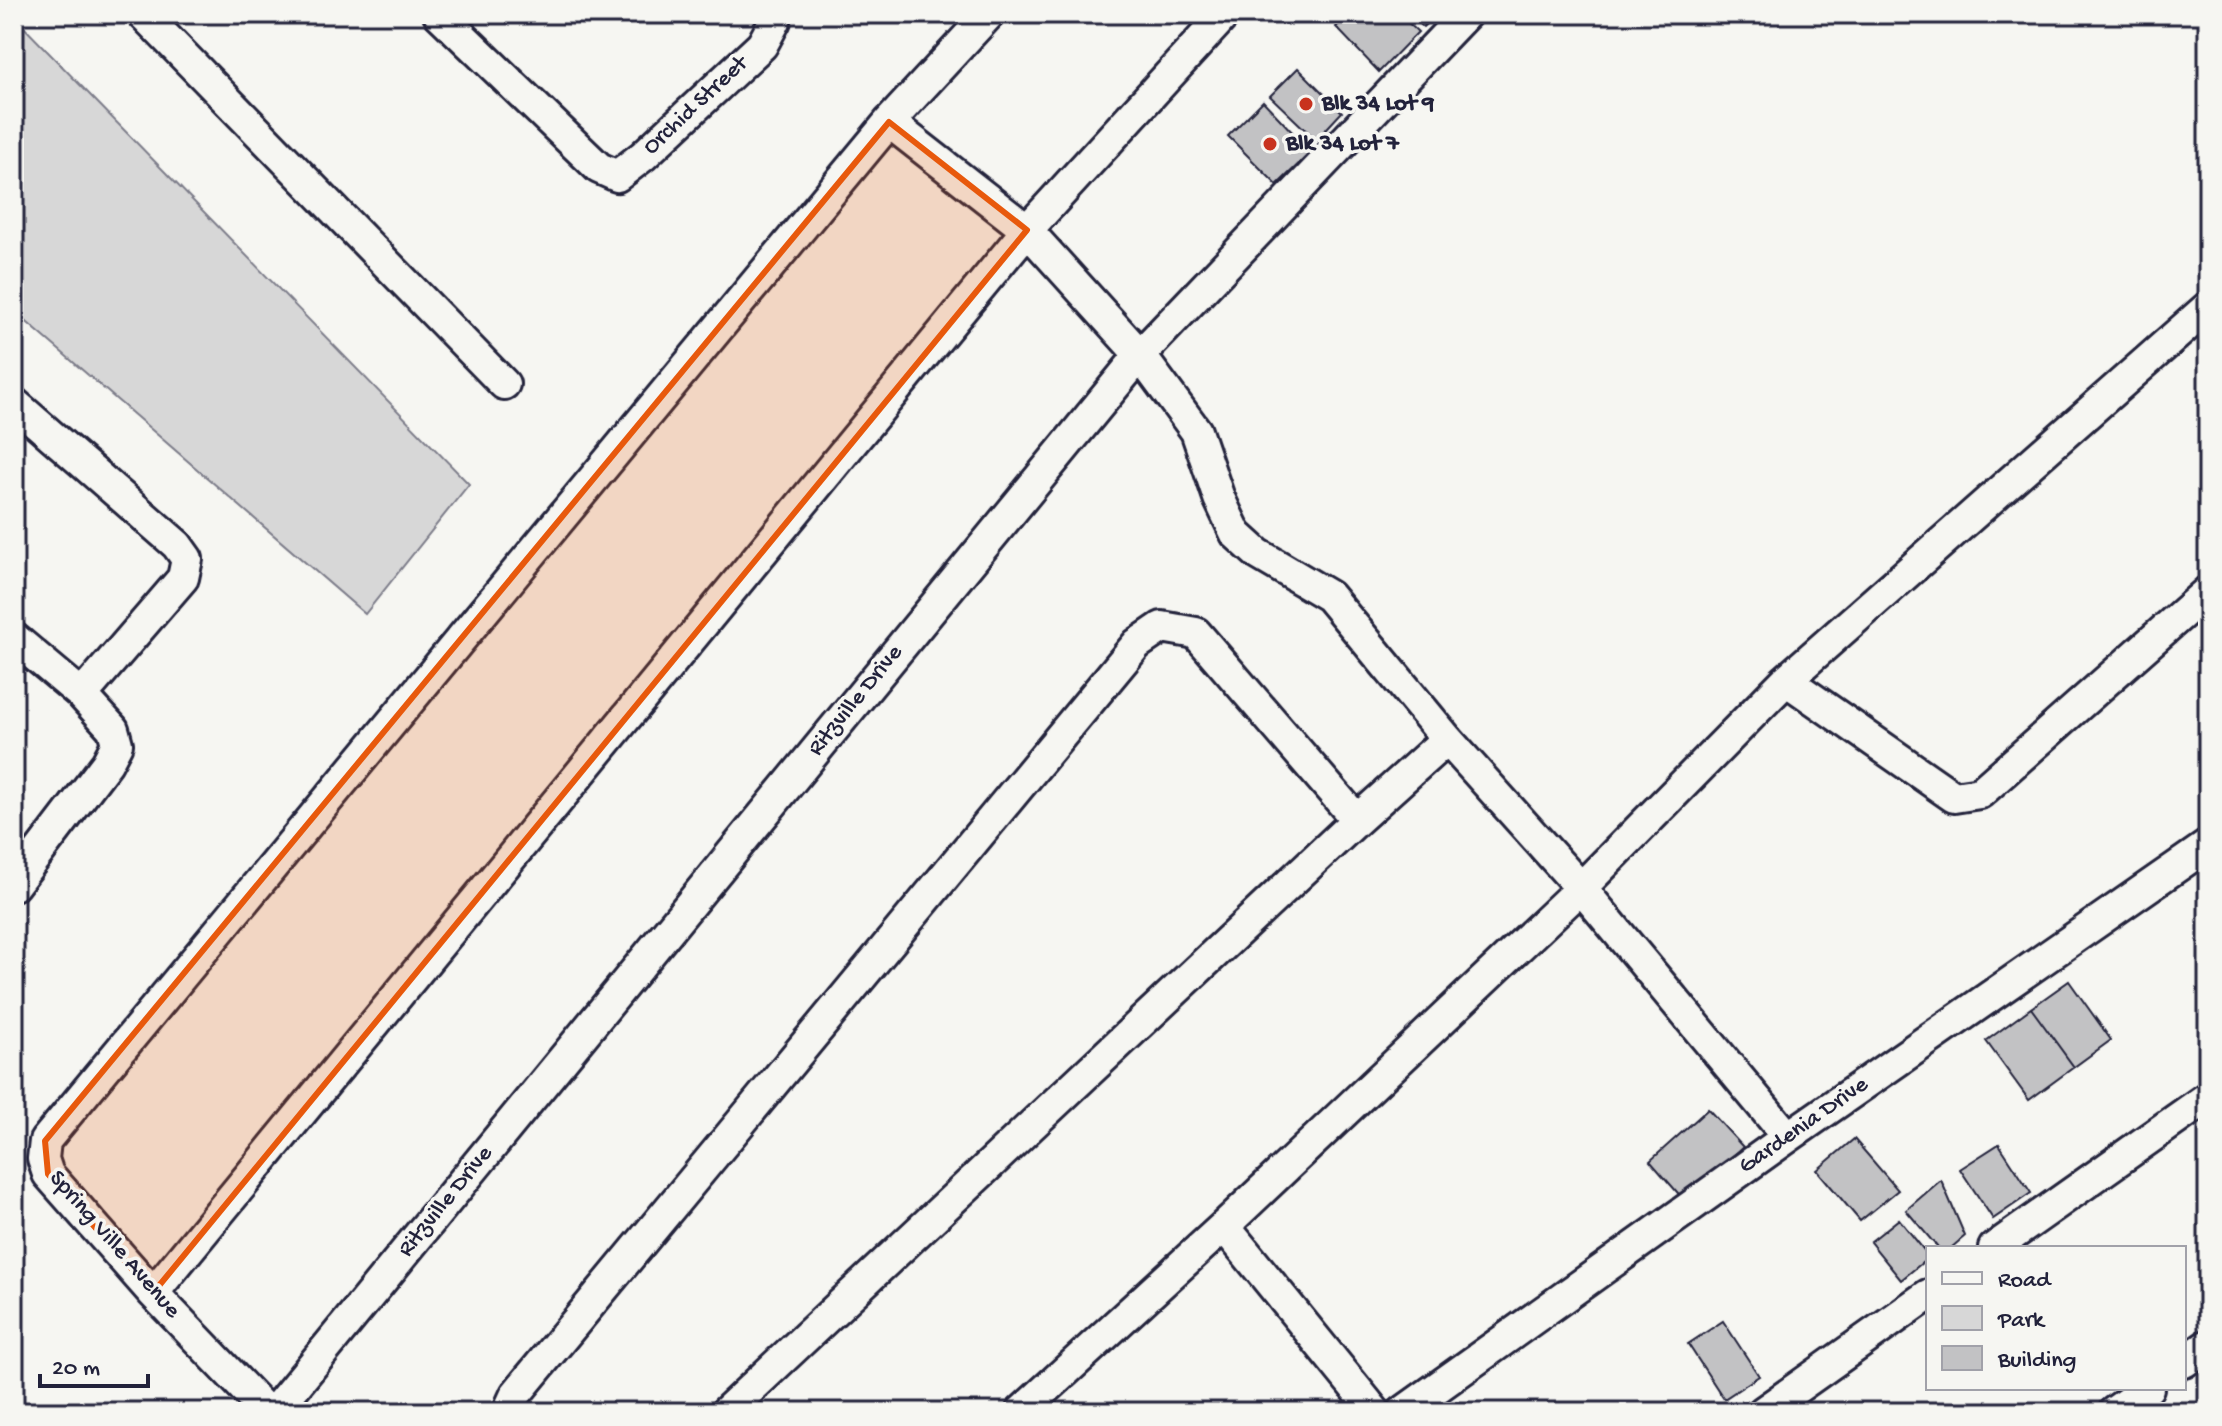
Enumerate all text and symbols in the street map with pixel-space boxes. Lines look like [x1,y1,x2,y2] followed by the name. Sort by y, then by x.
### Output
[637,49,756,162] street label: Orchid Street
[1321,90,1434,119] place label: Blk 34 Lot 9
[1297,95,1315,113] marker: Blk 34 Lot 9
[1285,130,1400,159] place label: Blk 34 Lot 7
[1261,135,1279,153] marker: Blk 34 Lot 7
[802,639,910,763] street label: Ritzville Drive
[1734,1070,1875,1181] street label: Gardenia Drive
[392,1140,500,1264] street label: Ritzville Drive
[42,1165,187,1325] street label: Spring Ville Avenue
[1926,1246,2186,1390] legend
[1998,1267,2052,1296] text: Road
[1997,1307,2046,1336] text: Park
[40,1338,148,1388] scale bar
[1997,1347,2076,1376] text: Building
[52,1355,100,1384] text: 20 m

